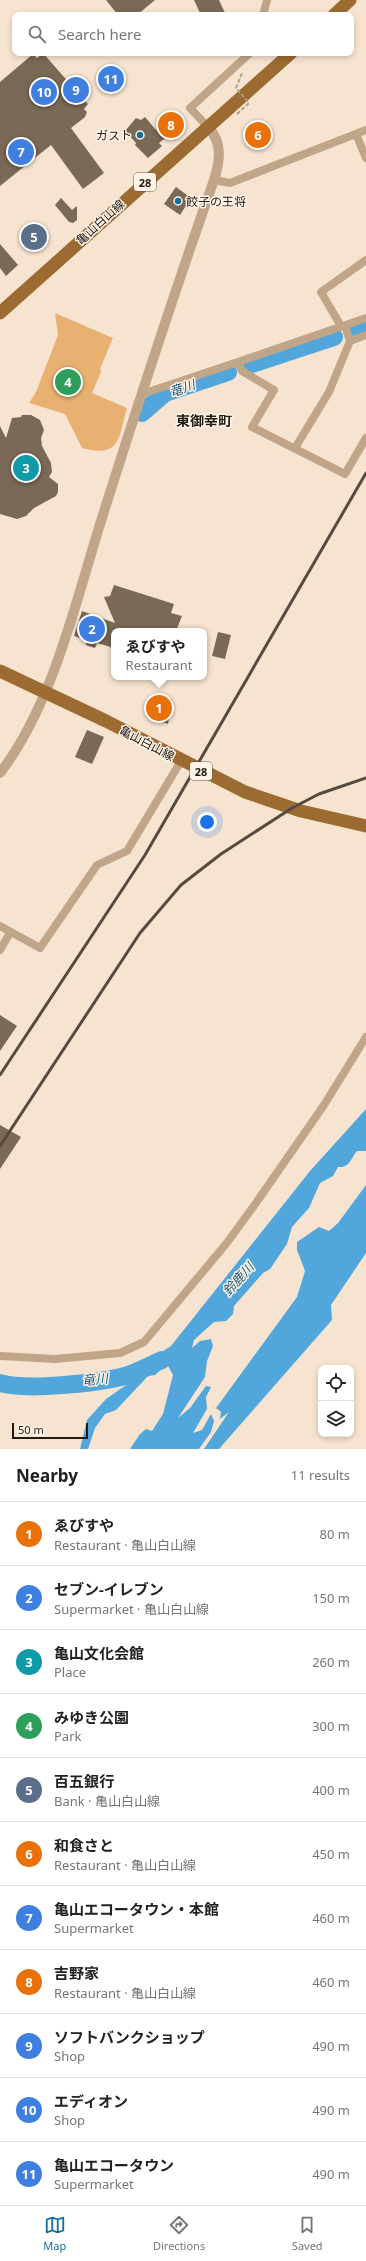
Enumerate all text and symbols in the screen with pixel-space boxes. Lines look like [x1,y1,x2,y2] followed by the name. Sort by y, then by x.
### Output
[12,12,354,56] search box
[26,23,48,45] icon: search
[58,24,141,44] text: Search here
[98,64,124,94] pin: 11
[63,75,89,105] pin: 9
[31,77,57,107] pin: 10
[158,110,184,140] pin: 8
[245,120,271,150] pin: 6
[96,127,132,144] place label: ガスト
[135,130,145,140] marker: ガスト
[8,137,34,167] pin: 7
[134,173,156,191] road number: 28
[186,193,246,210] place label: 餃子の王将
[72,196,128,248] street label: 亀山白山線
[173,196,183,206] marker: 餃子の王将
[21,222,47,252] pin: 5
[55,367,81,397] pin: 4
[167,375,199,401] water label: 竜川
[176,411,232,430] district label: 東御幸町
[13,453,39,483] pin: 3
[79,614,105,644] pin: 2
[111,628,207,680] popup
[126,636,186,656] text: ゑびすや
[126,656,192,674] text: Restaurant
[146,693,172,723] pin: 1
[117,721,177,765] street label: 亀山白山線
[190,762,212,780] road number: 28
[197,812,217,832] your location
[218,1257,259,1300] water label: 鈴鹿川
[318,1365,354,1437] map controls
[318,1365,354,1401] button: locate
[81,1368,111,1389] water label: 竜川
[318,1401,354,1437] button: layers
[12,1421,88,1440] scale bar
[18,1422,44,1437] text: 50 m
[16,1464,78,1487] text: Nearby
[291,1466,350,1484] text: 11 results
[54,1515,114,1535] text: ゑびすや
[25,1525,33,1543] text: 1
[320,1525,350,1543] text: 80 m
[54,1536,196,1554] text: Restaurant · 亀山白山線
[54,1579,164,1599] text: セブン-イレブン
[25,1589,33,1607] text: 2
[312,1589,350,1607] text: 150 m
[54,1600,209,1618] text: Supermarket · 亀山白山線
[54,1643,144,1663] text: 亀山文化会館
[25,1653,33,1671] text: 3
[312,1653,350,1671] text: 260 m
[54,1663,86,1681] text: Place
[54,1707,129,1727] text: みゆき公園
[25,1717,33,1735] text: 4
[312,1717,350,1735] text: 300 m
[54,1727,81,1745] text: Park
[54,1771,114,1791] text: 百五銀行
[25,1781,33,1799] text: 5
[312,1781,350,1799] text: 400 m
[54,1792,160,1810] text: Bank · 亀山白山線
[54,1835,114,1855] text: 和食さと
[25,1845,33,1863] text: 6
[312,1845,350,1863] text: 450 m
[54,1856,196,1874] text: Restaurant · 亀山白山線
[54,1899,219,1919] text: 亀山エコータウン・本館
[25,1909,33,1927] text: 7
[312,1909,350,1927] text: 460 m
[54,1919,134,1937] text: Supermarket
[54,1963,99,1983] text: 吉野家
[25,1973,33,1991] text: 8
[312,1973,350,1991] text: 460 m
[54,1984,196,2002] text: Restaurant · 亀山白山線
[54,2027,205,2047] text: ソフトバンクショップ
[25,2037,33,2055] text: 9
[312,2037,350,2055] text: 490 m
[54,2047,85,2065] text: Shop
[54,2091,128,2111] text: エディオン
[22,2101,36,2119] text: 10
[312,2101,350,2119] text: 490 m
[54,2111,85,2129] text: Shop
[54,2155,174,2175] text: 亀山エコータウン
[22,2165,36,2183] text: 11
[312,2165,350,2183] text: 490 m
[54,2175,134,2193] text: Supermarket
[43,2214,66,2253] tab: Map
[153,2214,205,2253] tab: Directions
[292,2214,323,2253] tab: Saved

